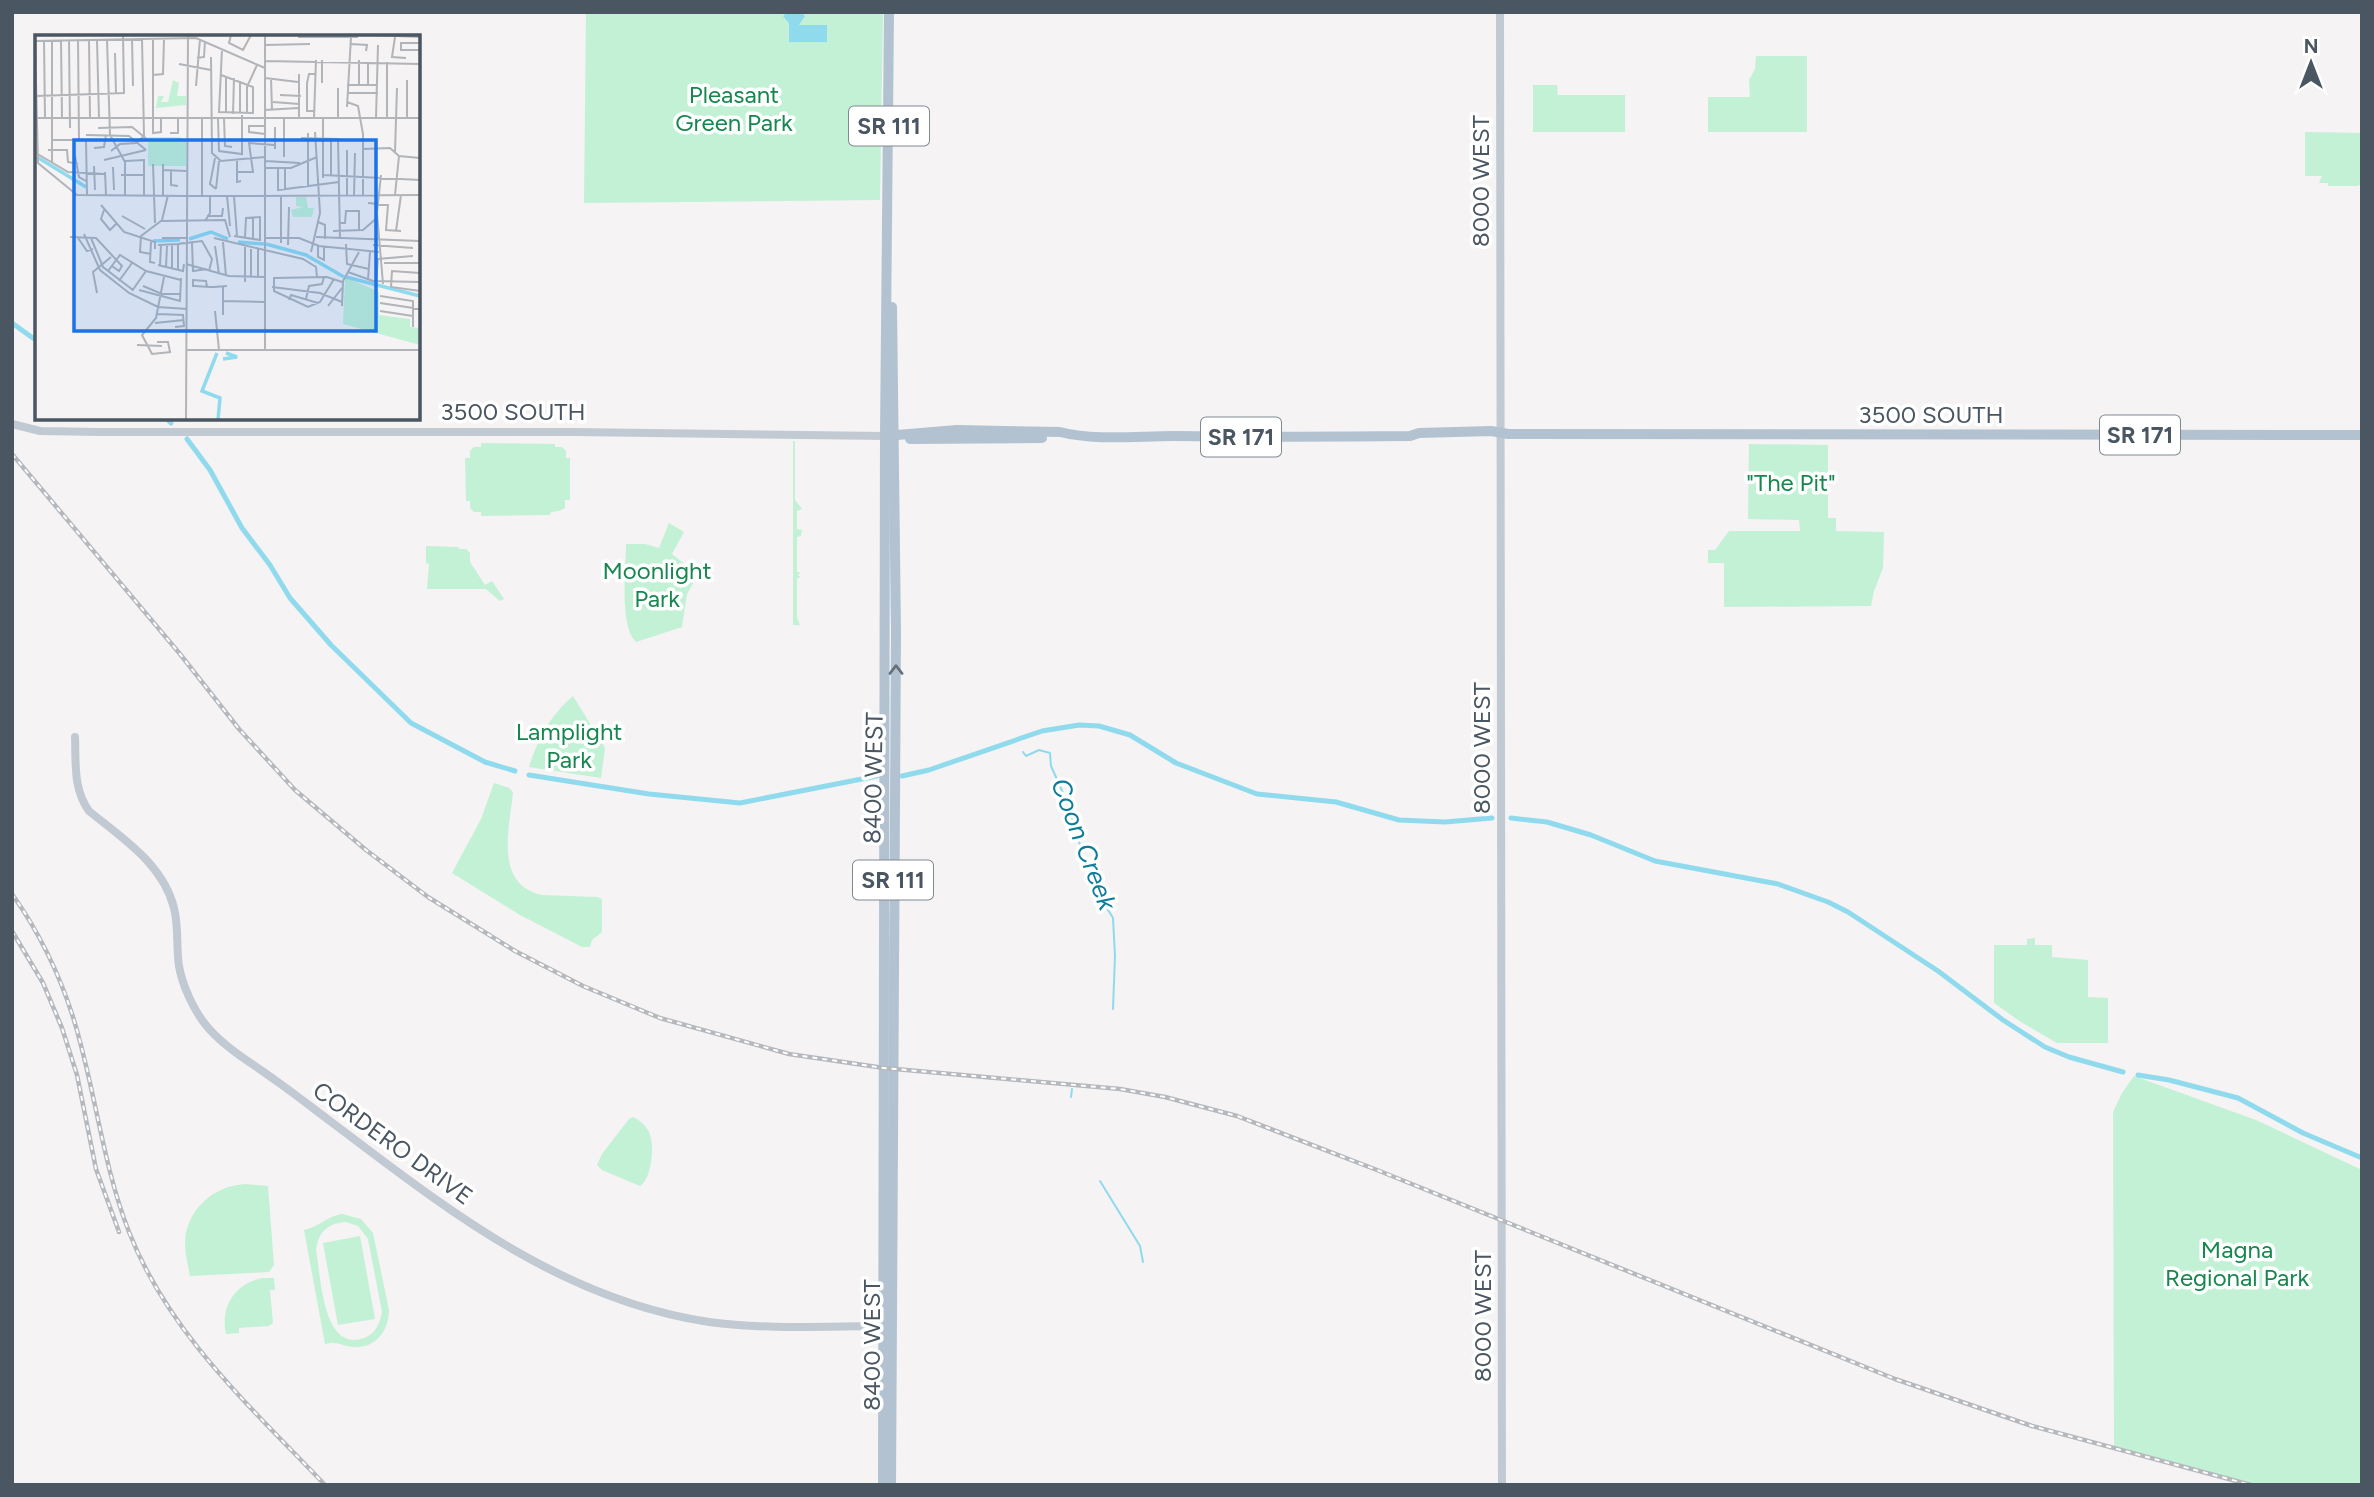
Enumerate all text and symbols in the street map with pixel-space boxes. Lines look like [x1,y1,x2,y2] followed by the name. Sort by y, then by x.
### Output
[2276,28,2346,98] north arrow
[35,35,420,420] inset map
[2304,35,2318,58] text: N
[675,80,793,137] park label: Pleasant Green Park
[849,106,929,146] road number: SR 111
[1466,115,1495,247] street label: 8000 WEST
[441,397,585,426] street label: 3500 SOUTH
[1859,400,2003,429] street label: 3500 SOUTH
[2100,416,2180,454] road number: SR 171
[1201,418,1281,457] road number: SR 171
[1746,468,1836,497] park label: "The Pit"
[603,556,711,613] park label: Moonlight Park
[888,664,903,675] one-way arrow
[1467,682,1496,814] street label: 8000 WEST
[857,712,889,844] street label: 8400 WEST
[516,717,622,774] park label: Lamplight Park
[1044,774,1124,916] water label: Coon Creek
[853,860,933,900] road number: SR 111
[308,1075,478,1211] street label: CORDERO DRIVE
[2165,1235,2309,1292] park label: Magna Regional Park
[1468,1250,1497,1382] street label: 8000 WEST
[857,1279,886,1411] street label: 8400 WEST

